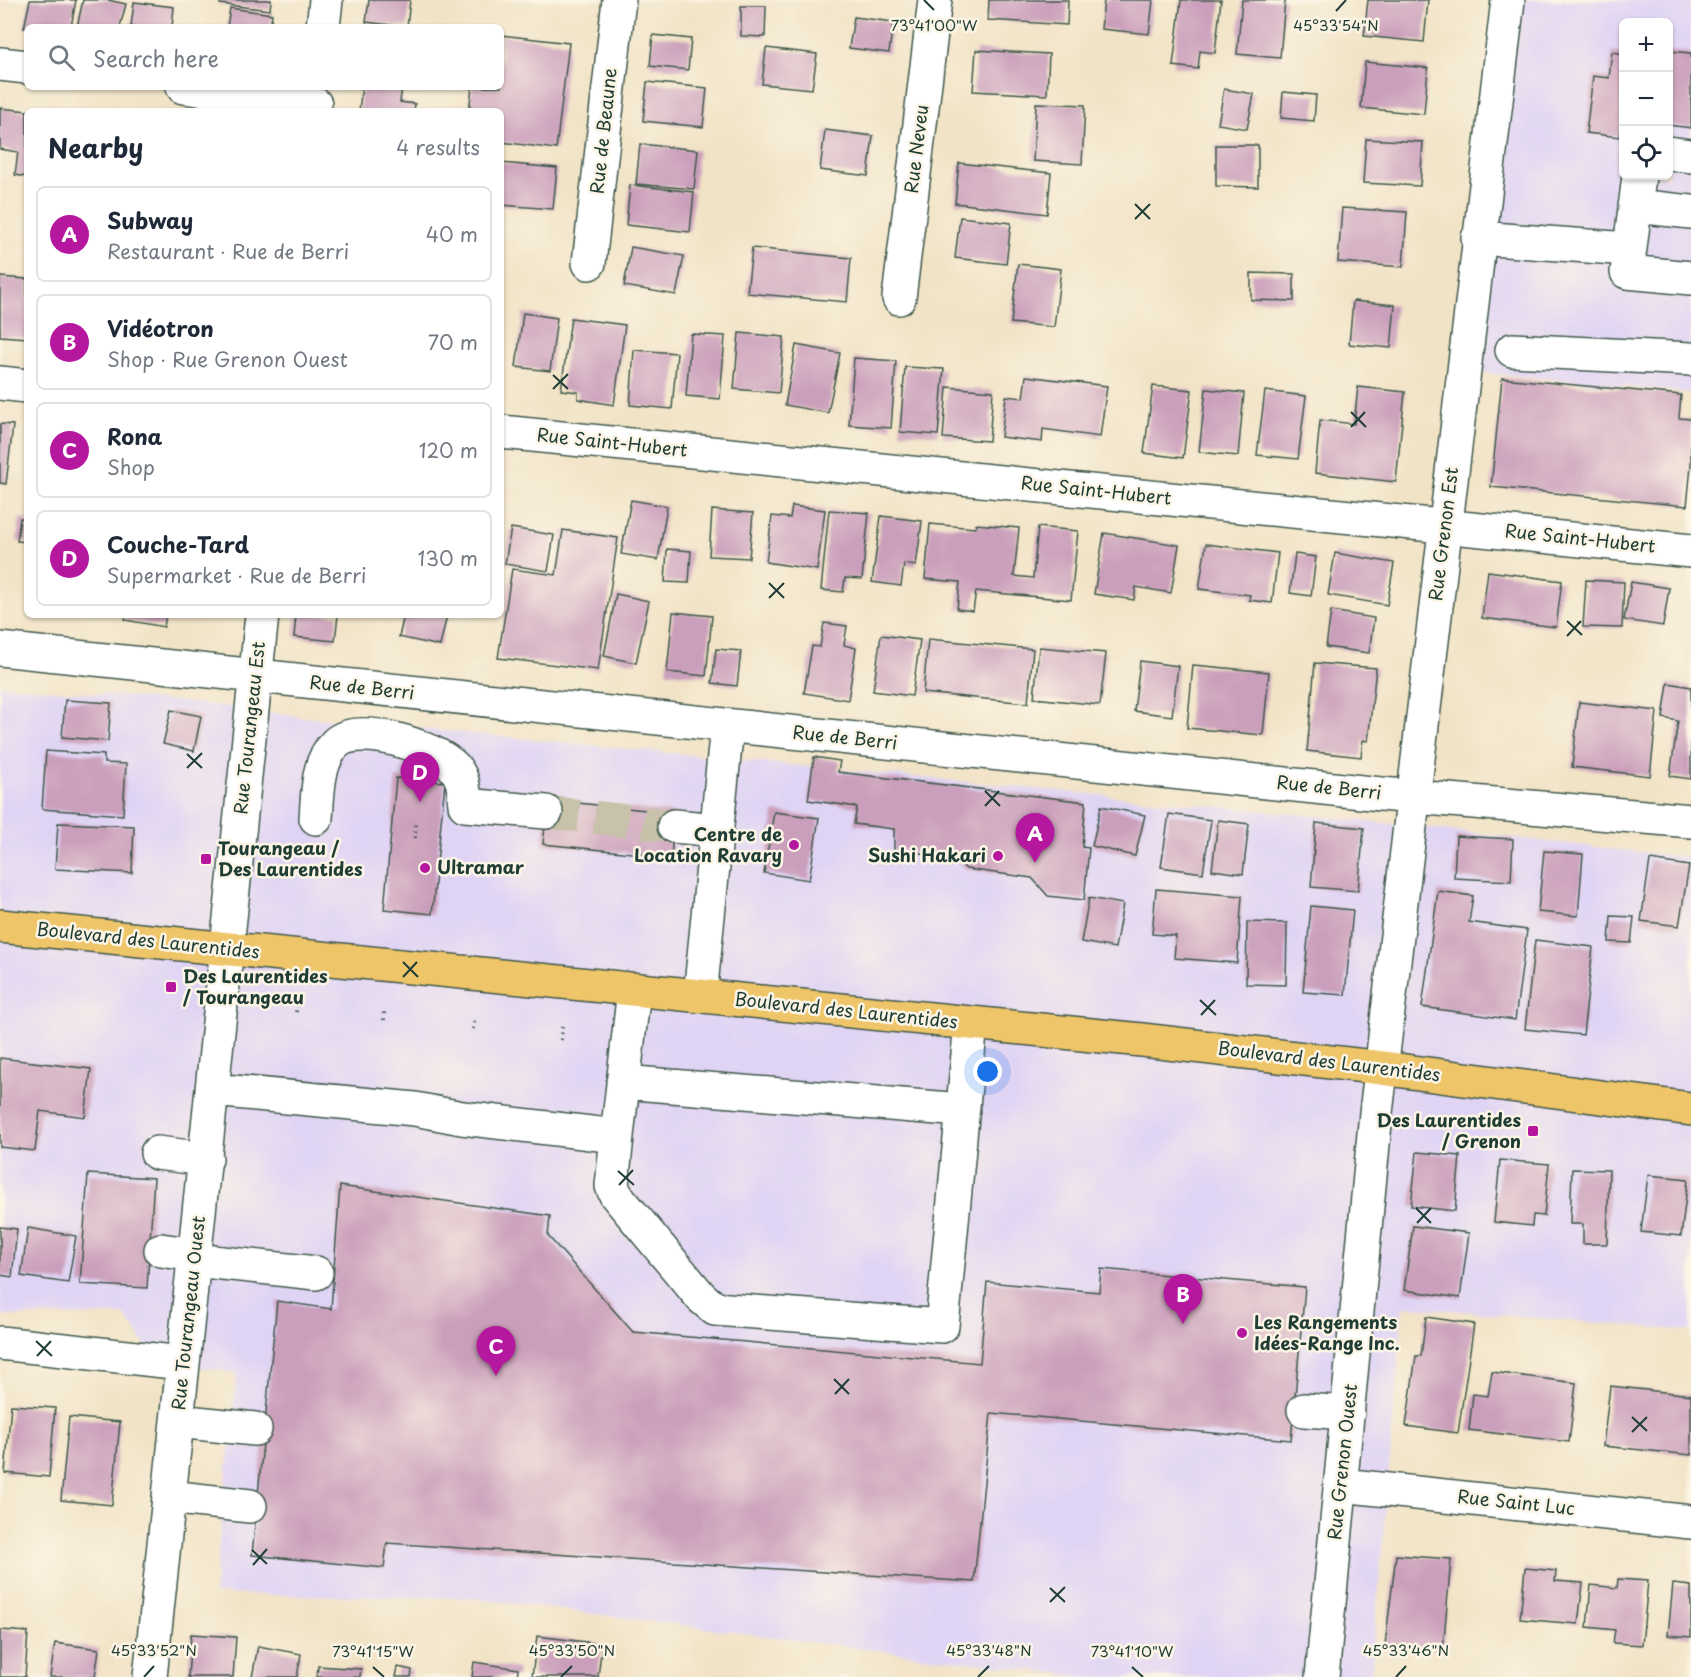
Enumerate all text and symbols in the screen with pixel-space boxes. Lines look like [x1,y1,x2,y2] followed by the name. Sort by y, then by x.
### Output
[891,13,978,36] text: 73°41'00"W
[1293,13,1379,36] text: 45°33'54"N
[1619,18,1673,180] map controls
[1619,18,1673,72] button: +
[24,24,504,90] search box
[45,41,78,74] icon: search
[93,41,219,74] text: Search here
[582,66,623,195] street label: Rue de Beaune
[1619,72,1673,126] button: −
[897,103,934,195] street label: Rue Neveu
[1619,126,1673,180] button: locate
[48,128,143,167] text: Nearby
[396,132,480,162] text: 4 results
[107,203,193,236] text: Subway
[62,219,77,249] text: A
[426,219,478,249] text: 40 m
[107,236,349,266] text: Restaurant · Rue de Berri
[107,311,214,344] text: Vidéotron
[63,327,76,357] text: B
[428,327,478,357] text: 70 m
[107,344,348,374] text: Shop · Rue Grenon Ouest
[107,419,162,452] text: Rona
[536,420,689,463] street label: Rue Saint-Hubert
[62,435,77,465] text: C
[419,435,478,465] text: 120 m
[107,452,155,482] text: Shop
[1421,465,1464,602] street label: Rue Grenon Est
[1020,468,1173,511] street label: Rue Saint-Hubert
[1504,516,1657,559] street label: Rue Saint-Hubert
[107,527,249,560] text: Couche-Tard
[62,543,77,573] text: D
[418,543,478,573] text: 130 m
[107,560,367,590] text: Supermarket · Rue de Berri
[226,640,271,816] street label: Rue Tourangeau Est
[308,668,416,705] street label: Rue de Berri
[791,718,899,755] street label: Rue de Berri
[400,752,440,802] pin: D
[1275,768,1383,805] street label: Rue de Berri
[1016,814,1054,863] pin: A
[634,820,782,868] place label: Centre de Location Ravary
[218,834,363,882] place label: Tourangeau / Des Laurentides
[787,838,801,852] marker: Centre de Location Ravary
[868,841,986,868] place label: Sushi Hakari
[991,849,1005,863] marker: Sushi Hakari
[199,852,213,866] marker: Tourangeau / Des Laurentides
[437,853,525,880] place label: Ultramar
[418,861,432,875] marker: Ultramar
[35,914,261,965] street label: Boulevard des Laurentides
[182,962,328,1010] place label: Des Laurentides / Tourangeau
[164,980,178,994] marker: Des Laurentides / Tourangeau
[733,984,959,1035] street label: Boulevard des Laurentides
[1216,1033,1442,1088] street label: Boulevard des Laurentides
[973,1057,1002,1086] your location
[1377,1106,1521,1154] place label: Des Laurentides / Grenon
[1526,1124,1540,1138] marker: Des Laurentides / Grenon
[164,1214,211,1411] street label: Rue Tourangeau Ouest
[1164,1274,1202,1324] pin: B
[1254,1308,1400,1356] place label: Les Rangements Idées-Range Inc.
[476,1326,516,1376] pin: C
[1235,1326,1249,1340] marker: Les Rangements Idées-Range Inc.
[1320,1382,1363,1541] street label: Rue Grenon Ouest
[1456,1482,1576,1521] street label: Rue Saint Luc
[111,1638,197,1661] text: 45°33'52"N
[529,1638,615,1661] text: 45°33'50"N
[946,1638,1032,1661] text: 45°33'48"N
[1363,1638,1449,1661] text: 45°33'46"N
[332,1639,414,1662] text: 73°41'15"W
[1091,1639,1174,1662] text: 73°41'10"W

